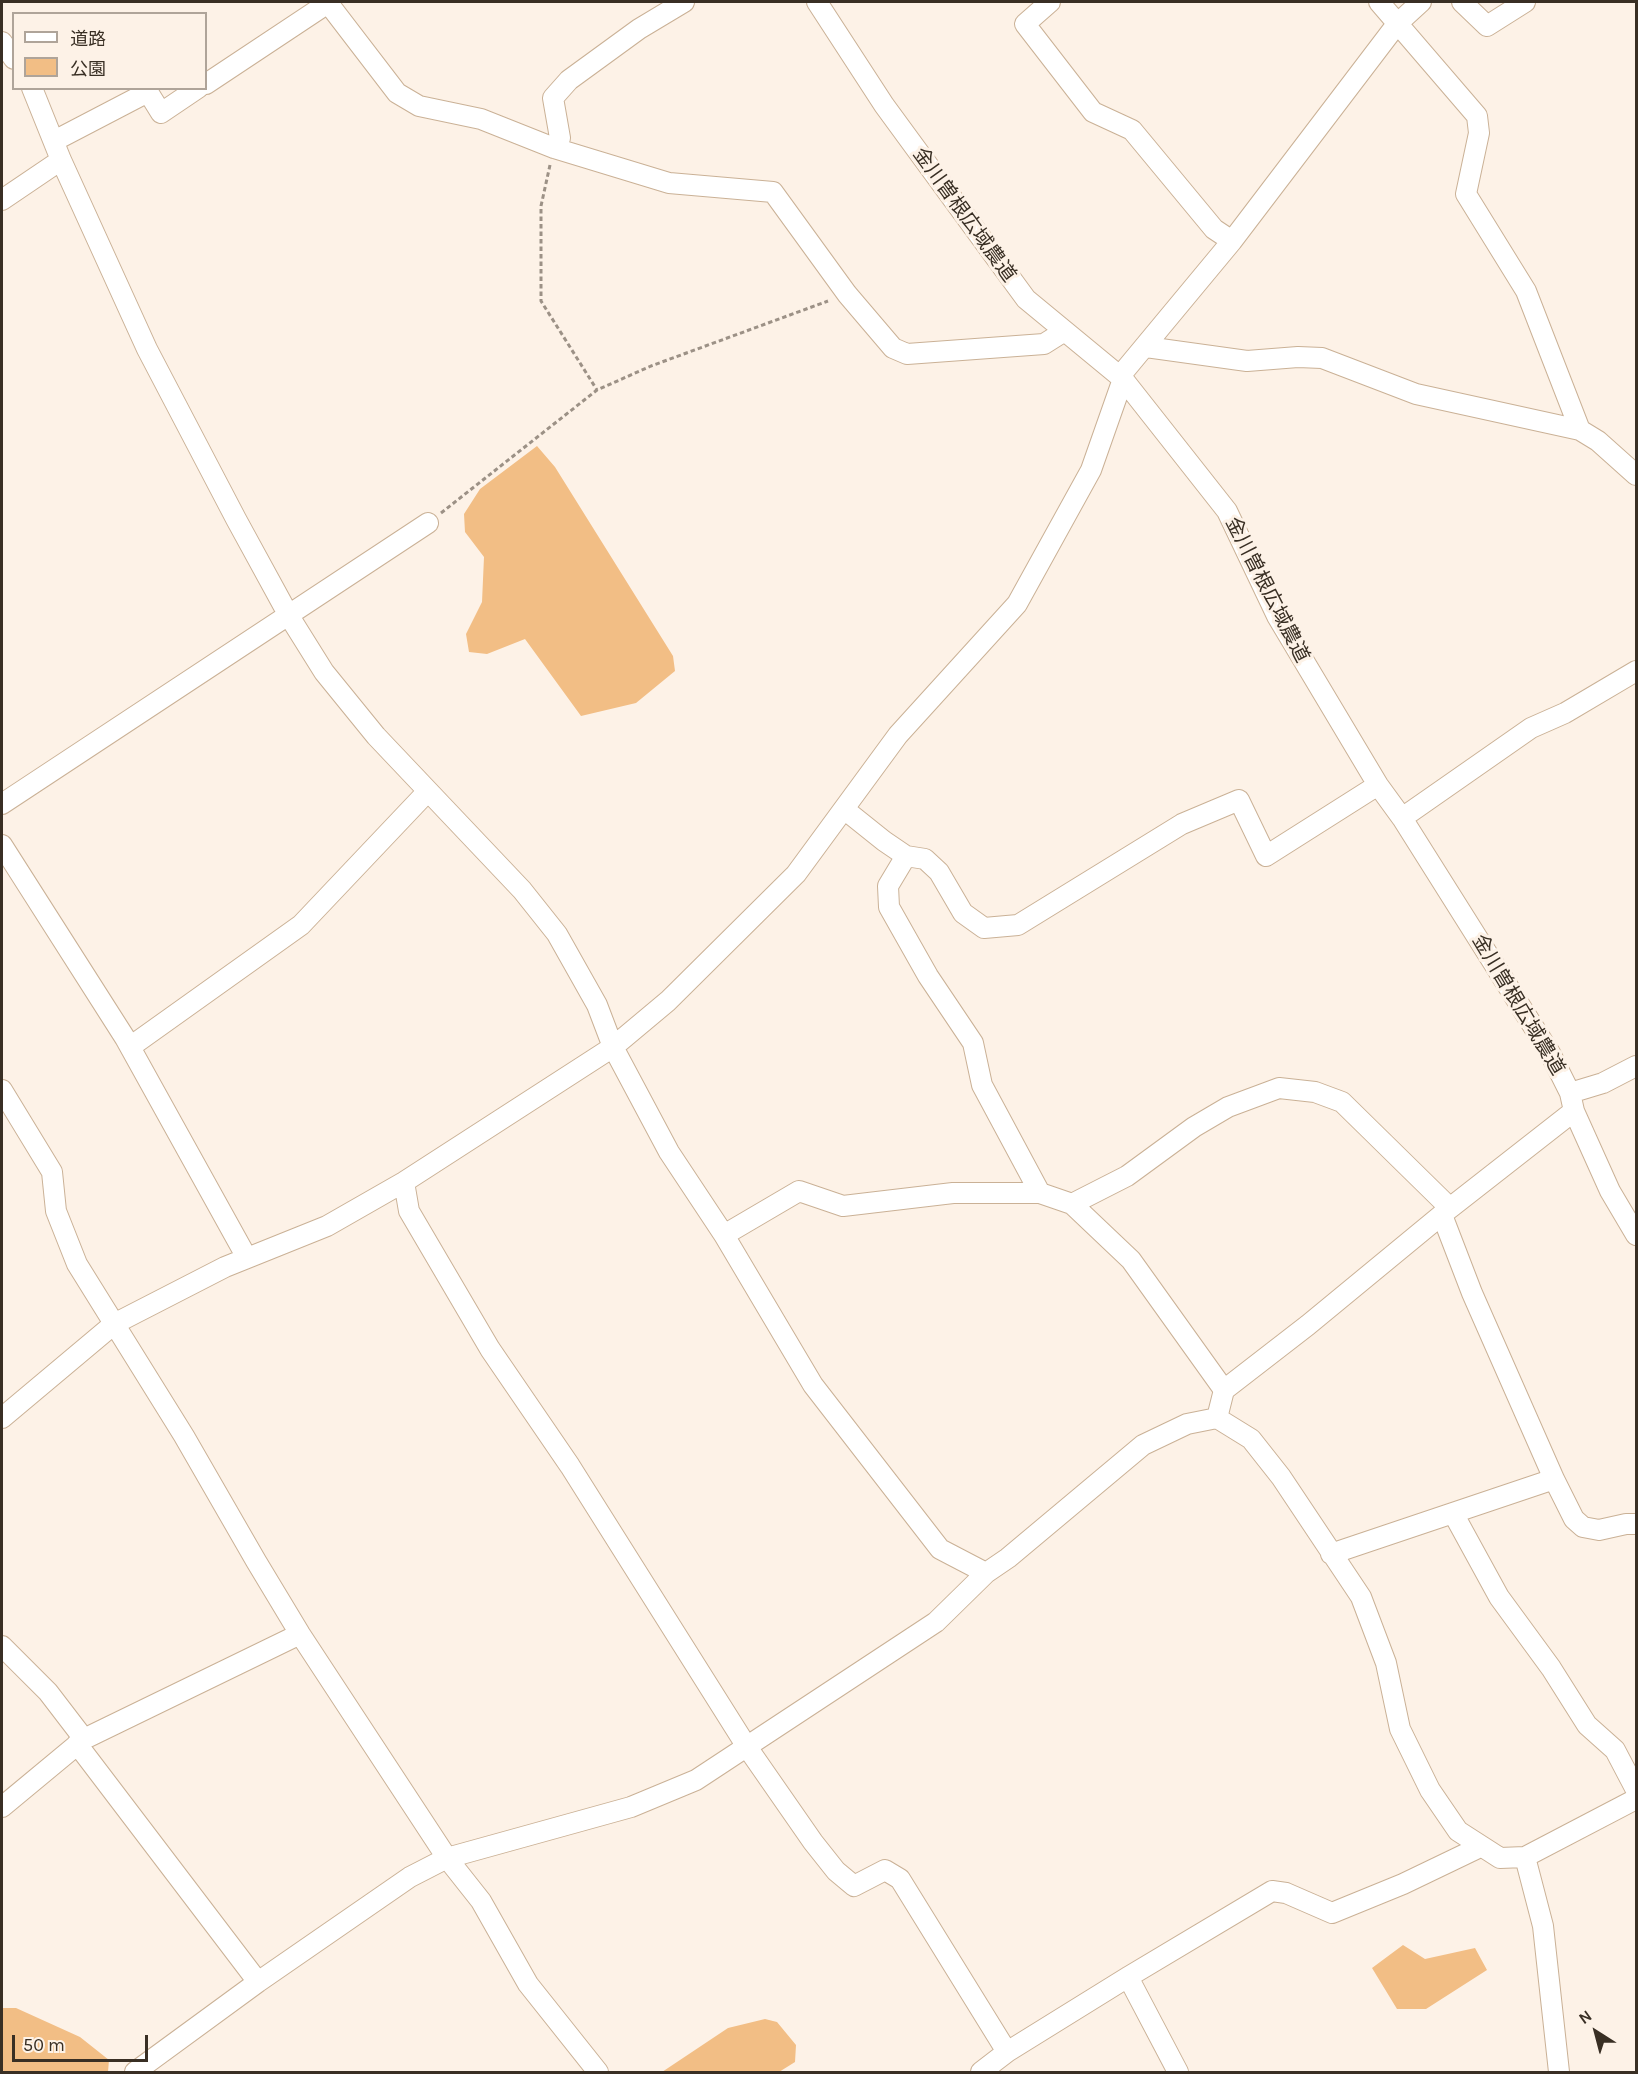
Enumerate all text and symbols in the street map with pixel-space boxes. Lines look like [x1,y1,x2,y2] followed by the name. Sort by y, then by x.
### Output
[12,12,207,90] legend
[70,28,106,50] text: 道路
[70,58,106,80] text: 公園
[907,143,1021,287] street label: 金川曽根広域農道
[1220,513,1314,667] street label: 金川曽根広域農道
[1467,930,1569,1080] street label: 金川曽根広域農道
[1566,2002,1626,2062] north arrow
[1575,2006,1595,2028] text: N
[15,2023,152,2061] scale bar
[23,2034,65,2056] text: 50 m

